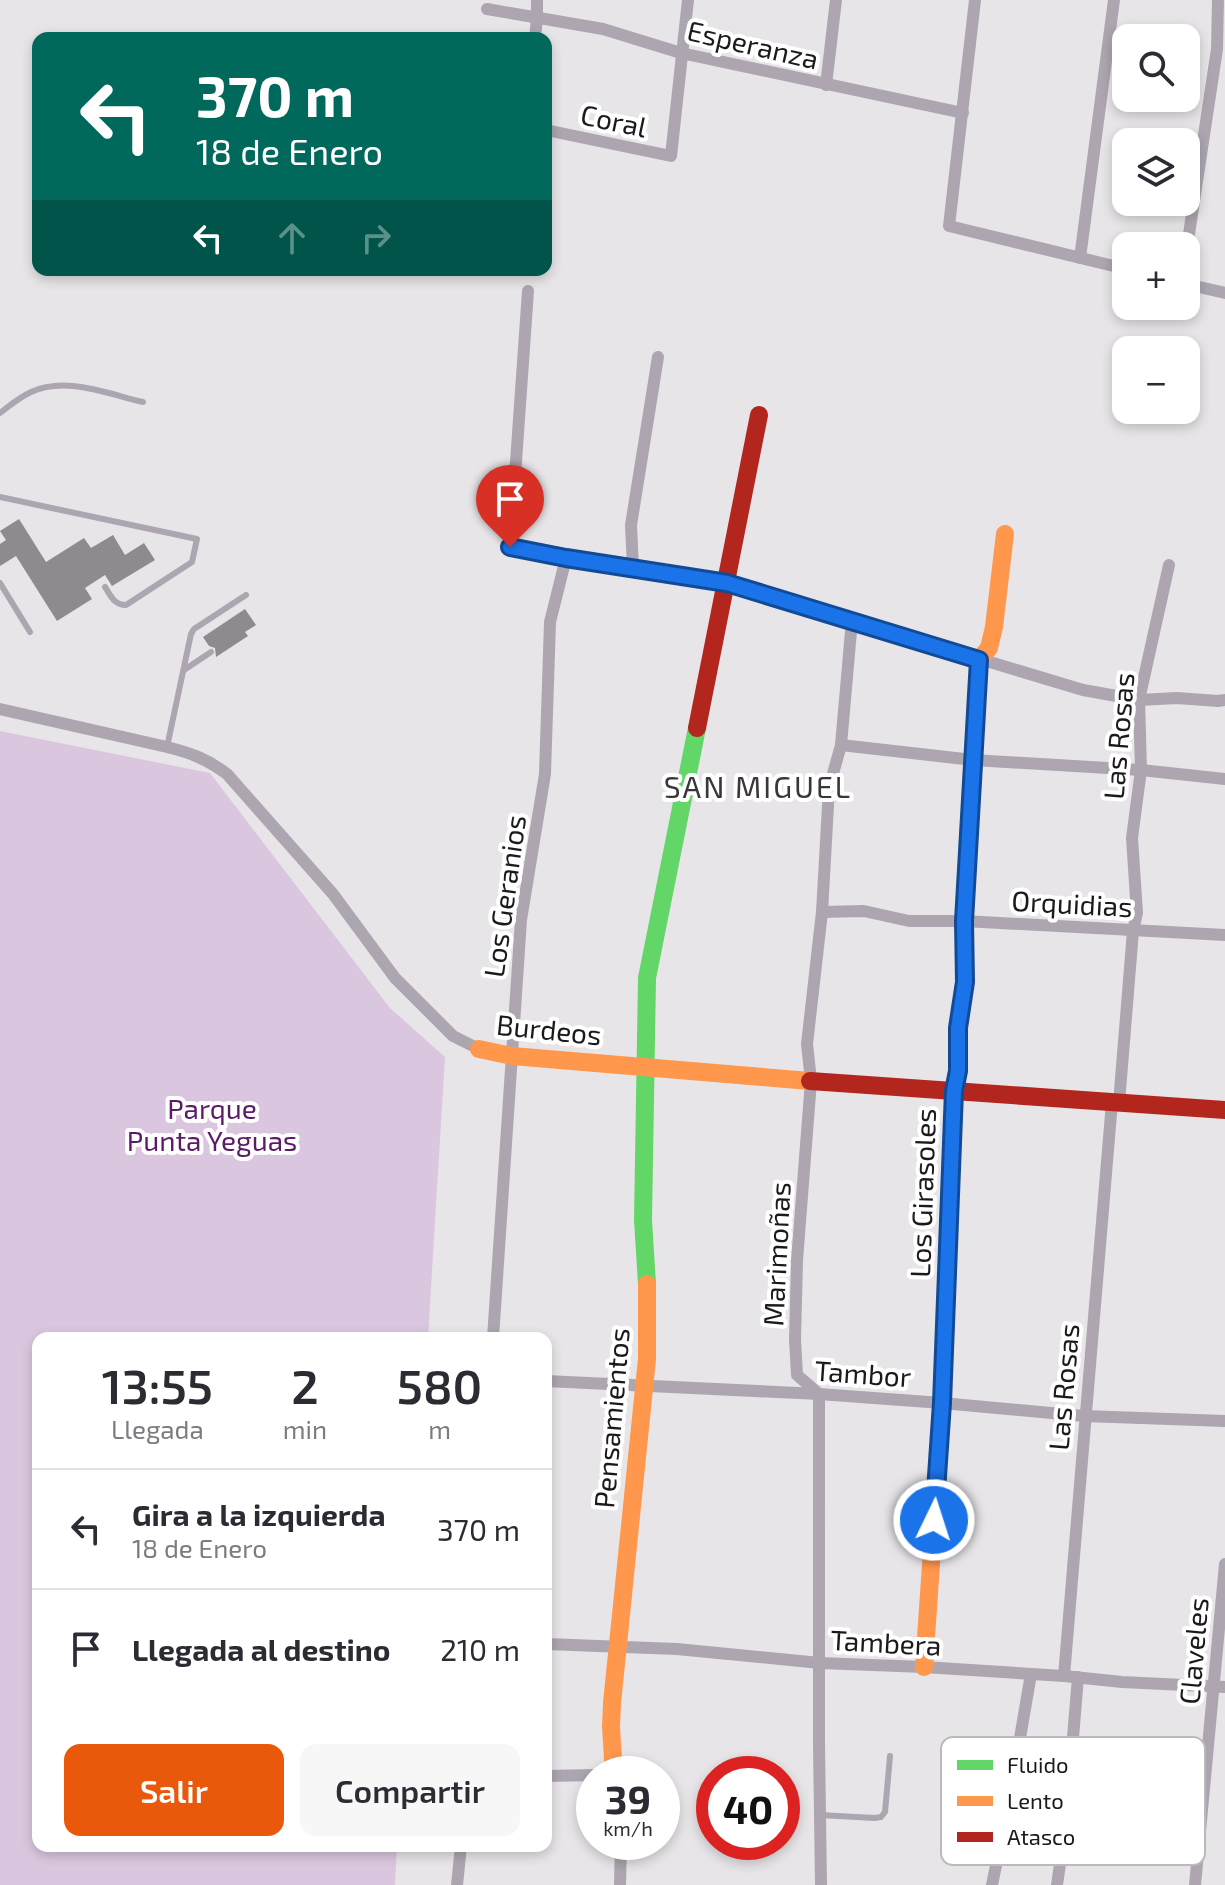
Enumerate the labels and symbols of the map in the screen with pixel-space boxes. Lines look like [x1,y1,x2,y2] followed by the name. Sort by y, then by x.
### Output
[684,12,822,76] street label: Esperanza
[578,96,651,144] street label: Coral
[476,465,544,547] pin
[1096,671,1140,801] street label: Las Rosas
[664,768,852,804] district label: SAN MIGUEL
[476,813,532,979] street label: Los Geranios
[1011,883,1133,923] street label: Orquidias
[495,1007,603,1051] street label: Burdeos
[127,1091,297,1157] park label: Parque Punta Yeguas
[902,1108,942,1278] street label: Los Girasoles
[755,1181,797,1327] street label: Marimoñas
[1041,1322,1085,1452] street label: Las Rosas
[586,1326,636,1510] street label: Pensamientos
[814,1353,912,1393] street label: Tambor
[892,1478,976,1562] position arrow
[1171,1596,1215,1706] street label: Claveles
[830,1622,942,1662] street label: Tambera
[941,1737,1205,1865] legend
[1007,1751,1069,1777] text: Fluido
[696,1756,800,1860] speed limit sign: 40
[1007,1787,1064,1813] text: Lento
[1007,1823,1075,1849] text: Atasco

